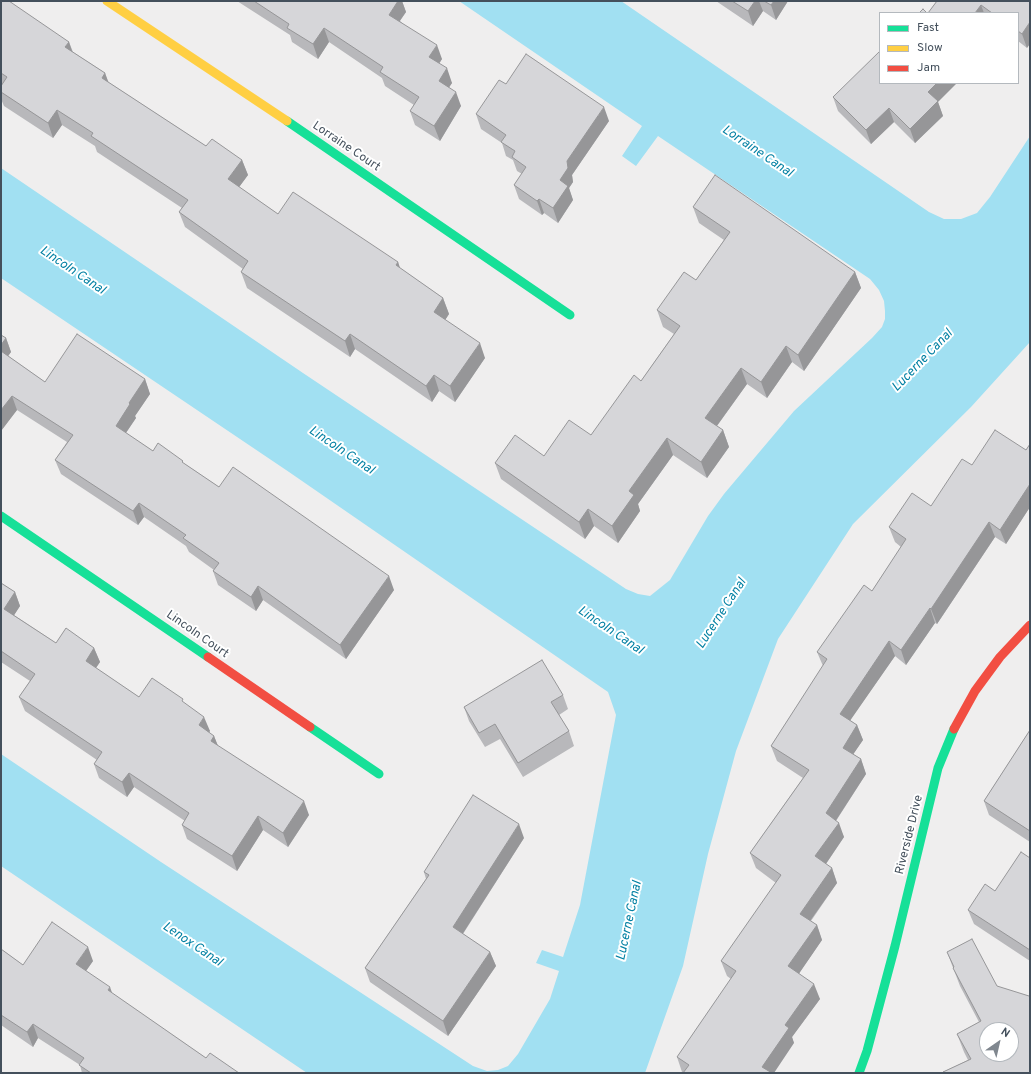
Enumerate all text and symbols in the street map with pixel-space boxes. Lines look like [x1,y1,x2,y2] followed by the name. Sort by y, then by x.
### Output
[879,12,1019,84] legend
[917,20,939,36] text: Fast
[917,40,943,56] text: Slow
[917,60,940,76] text: Jam
[309,119,383,175] street label: Lorraine Court
[719,123,795,181] water label: Lorraine Canal
[36,243,108,299] water label: Lincoln Canal
[889,327,957,395] water label: Lucerne Canal
[305,423,377,479] water label: Lincoln Canal
[694,576,750,652] water label: Lucerne Canal
[574,603,646,659] water label: Lincoln Canal
[163,608,231,662] street label: Lincoln Court
[893,794,927,876] street label: Riverside Drive
[614,880,646,962] water label: Lucerne Canal
[159,919,225,971] water label: Lenox Canal
[979,1022,1019,1062] north arrow
[998,1025,1012,1041] text: N

